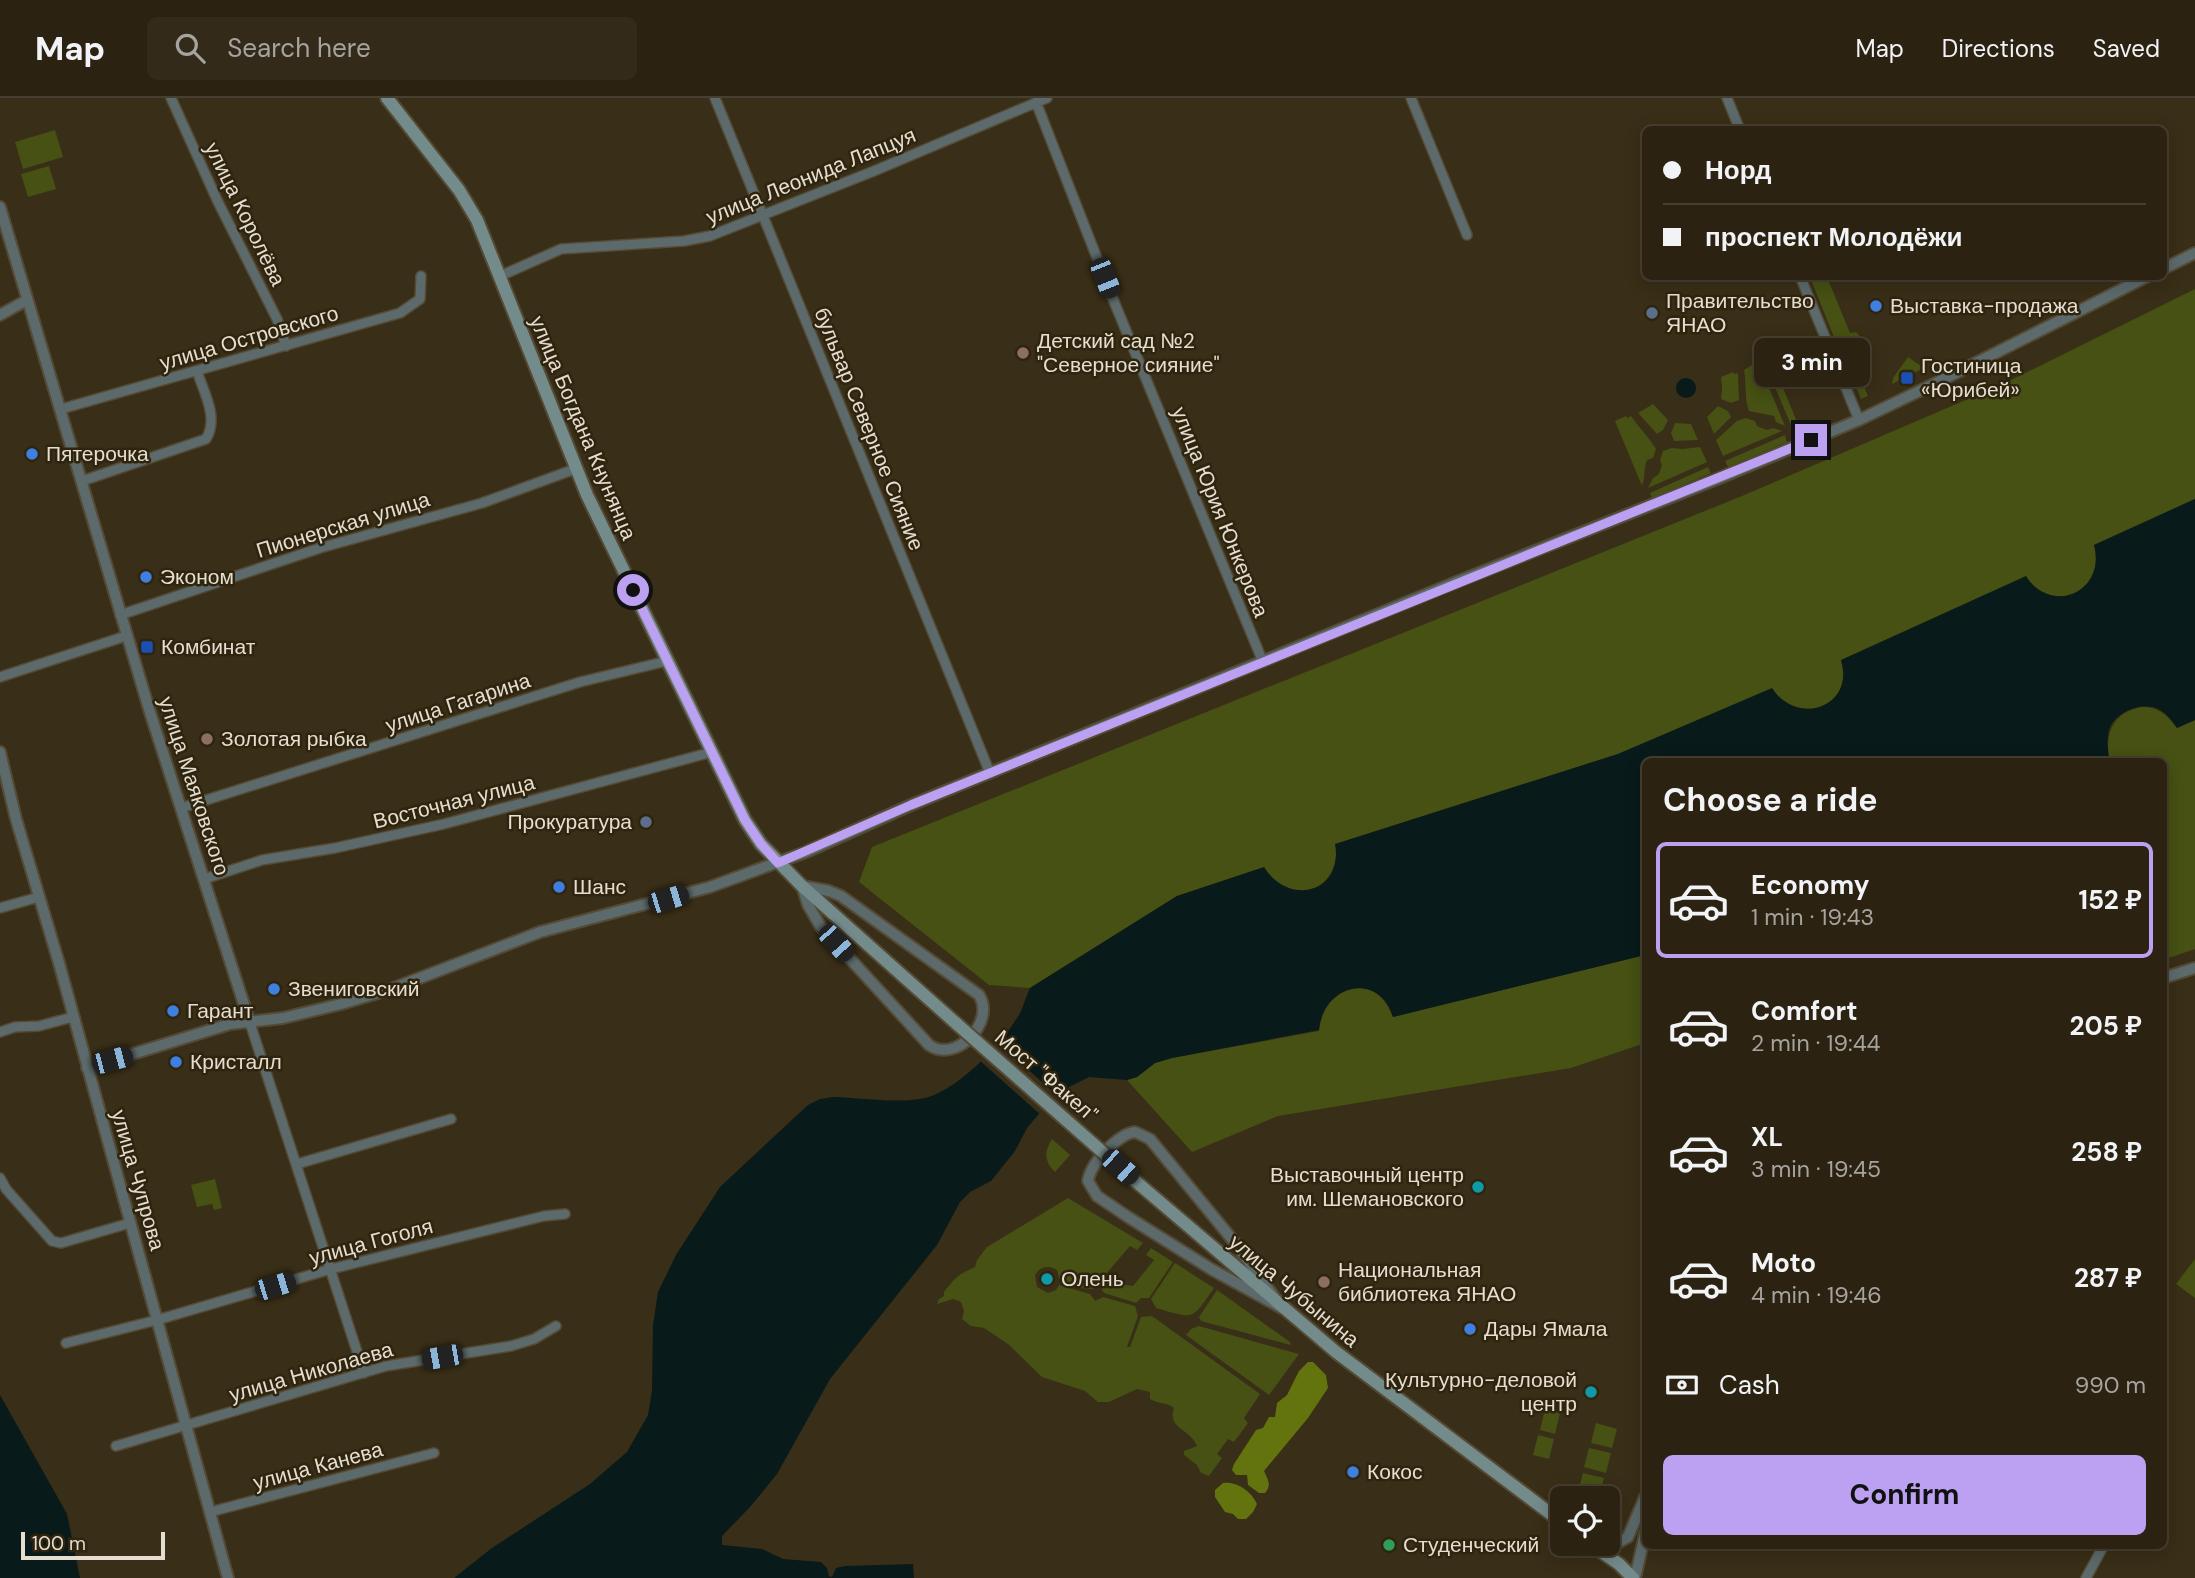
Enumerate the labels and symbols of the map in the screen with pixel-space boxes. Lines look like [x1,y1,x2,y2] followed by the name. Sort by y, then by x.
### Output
[702,121,920,231] street label: улица Леонида Лапцуя
[198,137,292,291] street label: улица Королёва
[1088,255,1123,301] car
[1666,287,1814,339] place label: Правительство ЯНАО
[1890,292,2079,320] place label: Выставка-продажа
[1868,298,1884,314] marker: Выставка-продажа
[156,299,342,377] street label: улица Островского
[807,303,931,555] street label: бульвар Северное Сияние
[1644,305,1660,321] marker: Правительство ЯНАО
[523,312,643,545] street label: улица Богдана Кнунянца
[1037,327,1220,379] place label: Детский сад №2 "Северное сияние"
[1753,338,1869,388] callout: 3 min
[1015,345,1031,361] marker: Детский сад №2 "Северное сияние"
[1921,352,2022,404] place label: Гостиница «Юрибей»
[1899,370,1915,386] marker: Гостиница «Юрибей»
[1165,403,1275,622] street label: улица Юрия Юнкерова
[1795,424,1827,456] route end
[46,440,149,468] place label: Пятерочка
[24,446,40,462] marker: Пятерочка
[253,485,433,565] street label: Пионерская улица
[160,563,234,591] place label: Эконом
[138,569,154,585] marker: Эконом
[617,574,649,606] route start
[161,633,256,661] place label: Комбинат
[139,639,155,655] marker: Комбинат
[382,666,534,740] street label: улица Гагарина
[152,693,236,879] street label: улица Маяковского
[221,725,367,753] place label: Золотая рыбка
[199,731,215,747] marker: Золотая рыбка
[370,768,538,836] street label: Восточная улица
[507,808,632,836] place label: Прокуратура
[638,814,654,830] marker: Прокуратура
[573,873,626,901] place label: Шанс
[551,879,567,895] marker: Шанс
[645,883,692,915] car
[815,920,858,966] car
[288,975,420,1003] place label: Звениговский
[266,981,282,997] marker: Звениговский
[187,997,254,1025] place label: Гарант
[165,1003,181,1019] marker: Гарант
[989,1024,1103,1128] street label: Мост "Факел"
[89,1044,136,1076] car
[190,1048,282,1076] place label: Кристалл
[168,1054,184,1070] marker: Кристалл
[105,1106,172,1254] street label: улица Чупрова
[1098,1145,1143,1189] car
[1270,1161,1464,1213] place label: Выставочный центр им. Шемановского
[1470,1179,1486,1195] marker: Выставочный центр им. Шемановского
[306,1212,436,1272] street label: улица Гоголя
[1223,1228,1365,1354] street label: улица Чубынина
[1338,1256,1516,1308] place label: Национальная библиотека ЯНАО
[1061,1265,1124,1293] place label: Олень
[252,1270,299,1302] car
[1039,1271,1055,1287] marker: Олень
[1316,1274,1332,1290] marker: Национальная библиотека ЯНАО
[1484,1315,1608,1343] place label: Дары Ямала
[1462,1321,1478,1337] marker: Дары Ямала
[226,1335,396,1409] street label: улица Николаева
[420,1343,465,1371] car
[1385,1366,1577,1418] place label: Культурно-деловой центр
[1583,1384,1599,1400] marker: Культурно-деловой центр
[250,1435,386,1497] street label: улица Канева
[1367,1458,1423,1486] place label: Кокос
[1345,1464,1361,1480] marker: Кокос
[21,1529,164,1561] scale bar
[1403,1531,1539,1559] place label: Студенческий
[1381,1537,1397,1553] marker: Студенческий

